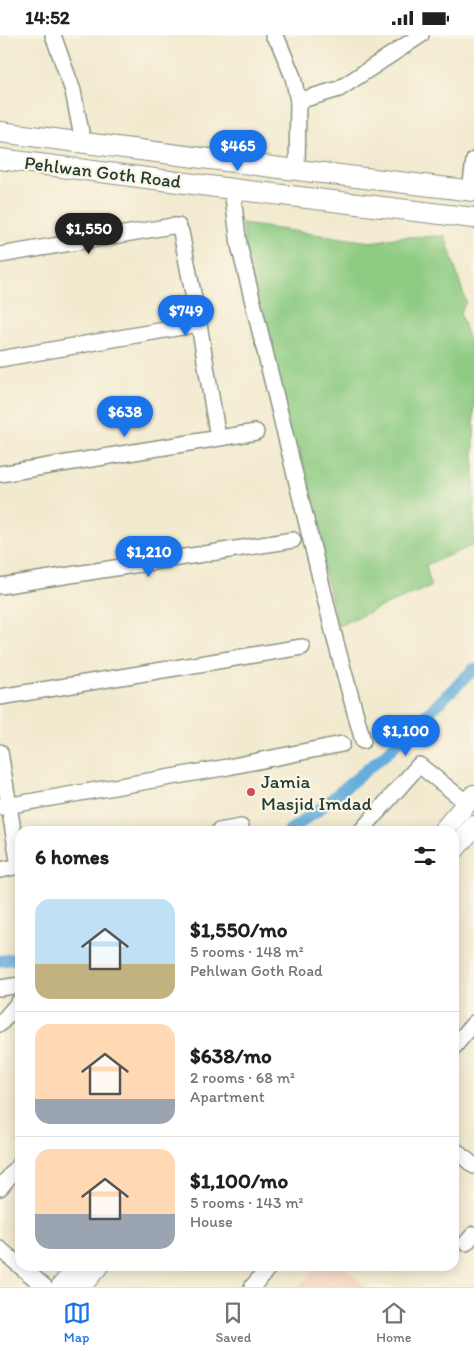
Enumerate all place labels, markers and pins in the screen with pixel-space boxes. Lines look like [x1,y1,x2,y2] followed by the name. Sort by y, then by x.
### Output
[208,129,268,172] pin: $465
[48,213,130,255] pin: $1,550
[156,295,216,337] pin: $749
[95,395,155,438] pin: $638
[108,535,190,578] pin: $1,210
[365,715,447,757] pin: $1,100
[261,770,373,815] place label: Jamia Masjid Imdad
[245,786,257,798] marker: Jamia Masjid Imdad

